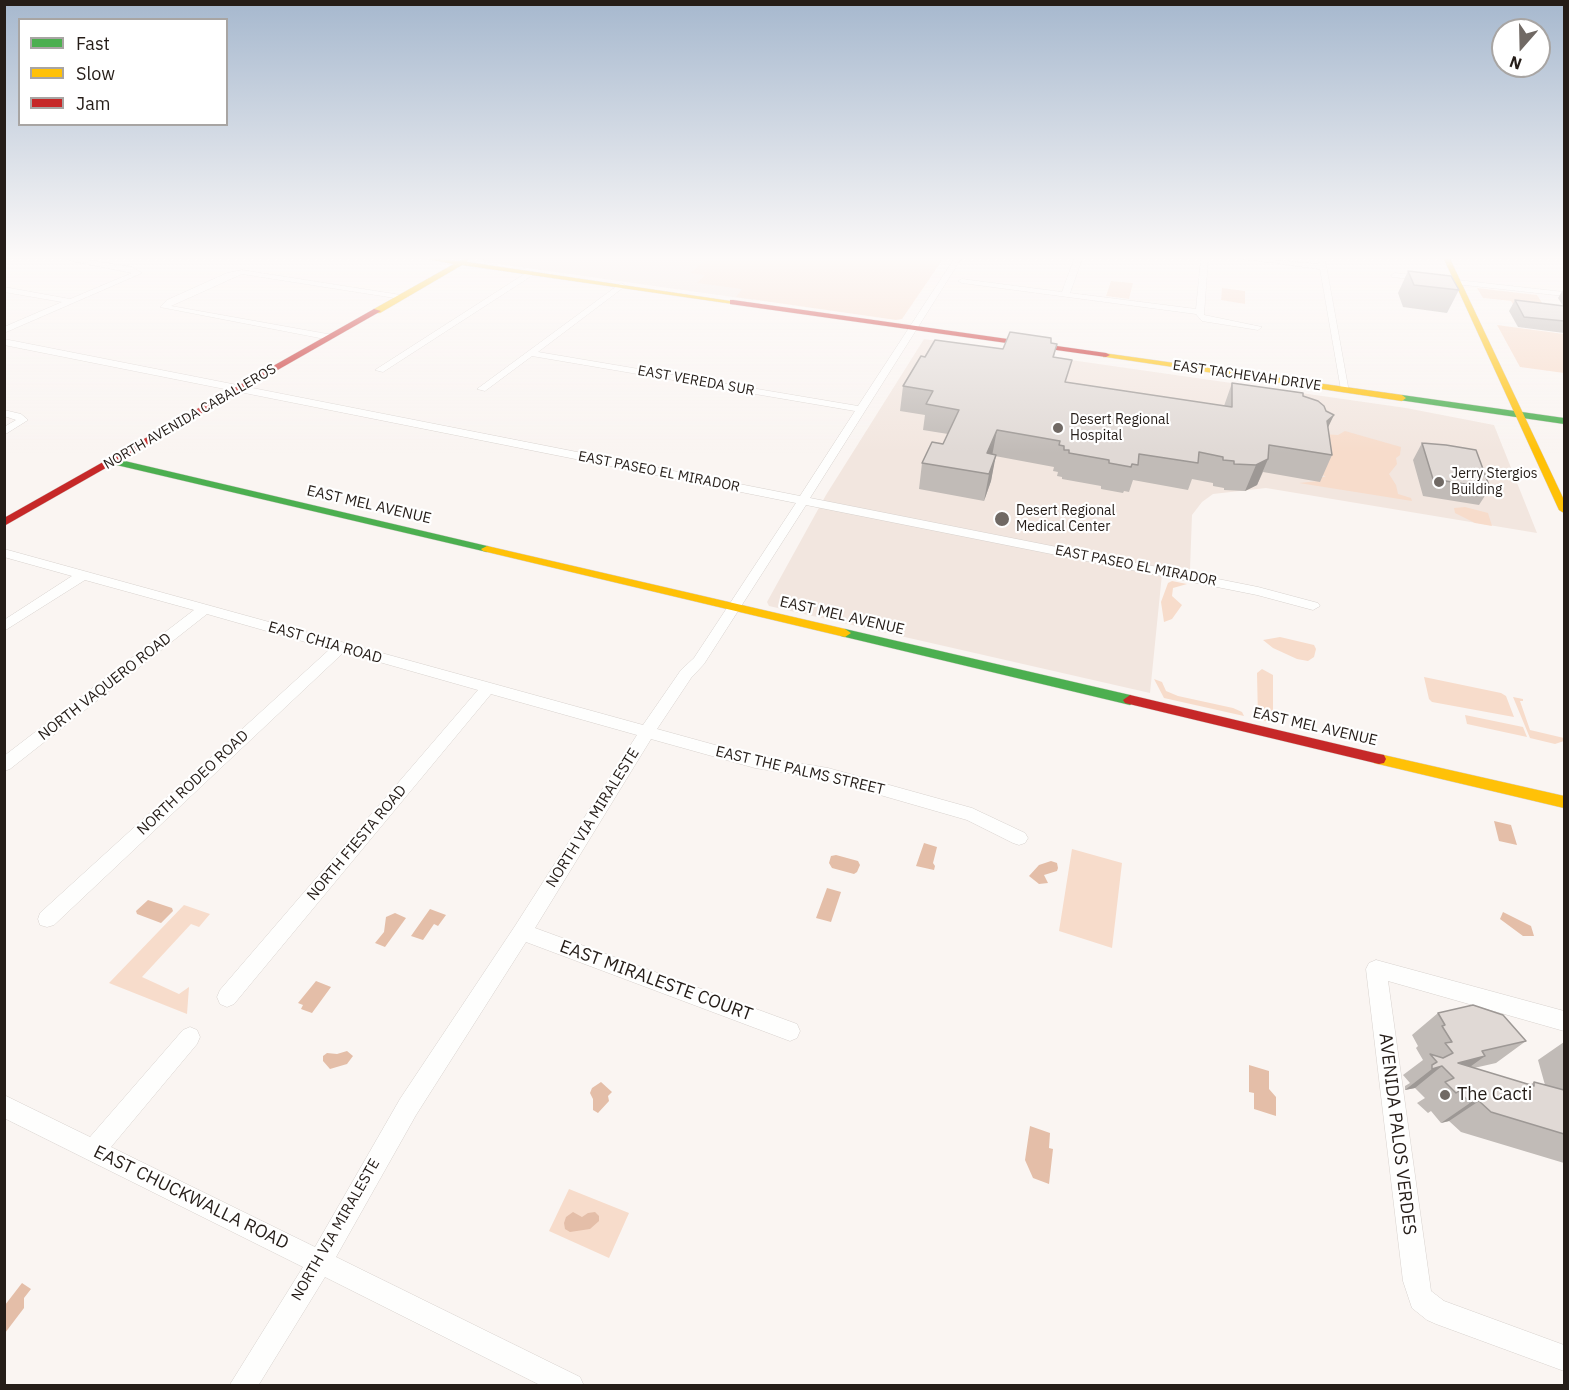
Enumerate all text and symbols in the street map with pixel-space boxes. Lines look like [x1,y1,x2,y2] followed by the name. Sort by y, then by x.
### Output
[18,18,228,126] legend
[1491,18,1551,78] north arrow
[76,32,110,55] text: Fast
[1507,52,1524,74] text: N
[76,62,115,85] text: Slow
[76,92,111,115] text: Jam
[1172,357,1322,395] street label: EAST TACHEVAH DRIVE
[101,361,279,473] street label: NORTH AVENIDA CABALLEROS
[636,362,756,400] street label: EAST VEREDA SUR
[1070,412,1169,444] place label: Desert Regional Hospital
[1051,421,1065,435] marker: Desert Regional Hospital
[577,448,741,496] street label: EAST PASEO EL MIRADOR
[1451,466,1538,498] place label: Jerry Stergios Building
[1432,475,1446,489] marker: Jerry Stergios Building
[305,482,433,528] street label: EAST MEL AVENUE
[1016,503,1115,536] place label: Desert Regional Medical Center
[993,510,1011,528] marker: Desert Regional Medical Center
[1054,542,1218,590] street label: EAST PASEO EL MIRADOR
[778,593,906,639] street label: EAST MEL AVENUE
[266,618,384,668] street label: EAST CHIA ROAD
[35,629,175,745] street label: NORTH VAQUERO ROAD
[1251,704,1379,750] street label: EAST MEL AVENUE
[134,727,252,839] street label: NORTH RODEO ROAD
[714,743,886,799] street label: EAST THE PALMS STREET
[543,745,643,891] street label: NORTH VIA MIRALESTE
[303,782,411,904] street label: NORTH FIESTA ROAD
[557,936,755,1026] street label: EAST MIRALESTE COURT
[1374,1032,1420,1236] street label: AVENIDA PALOS VERDES
[1457,1084,1532,1106] place label: The Cacti
[1438,1088,1452,1102] marker: The Cacti
[90,1141,292,1255] street label: EAST CHUCKWALLA ROAD
[288,1156,384,1304] street label: NORTH VIA MIRALESTE

